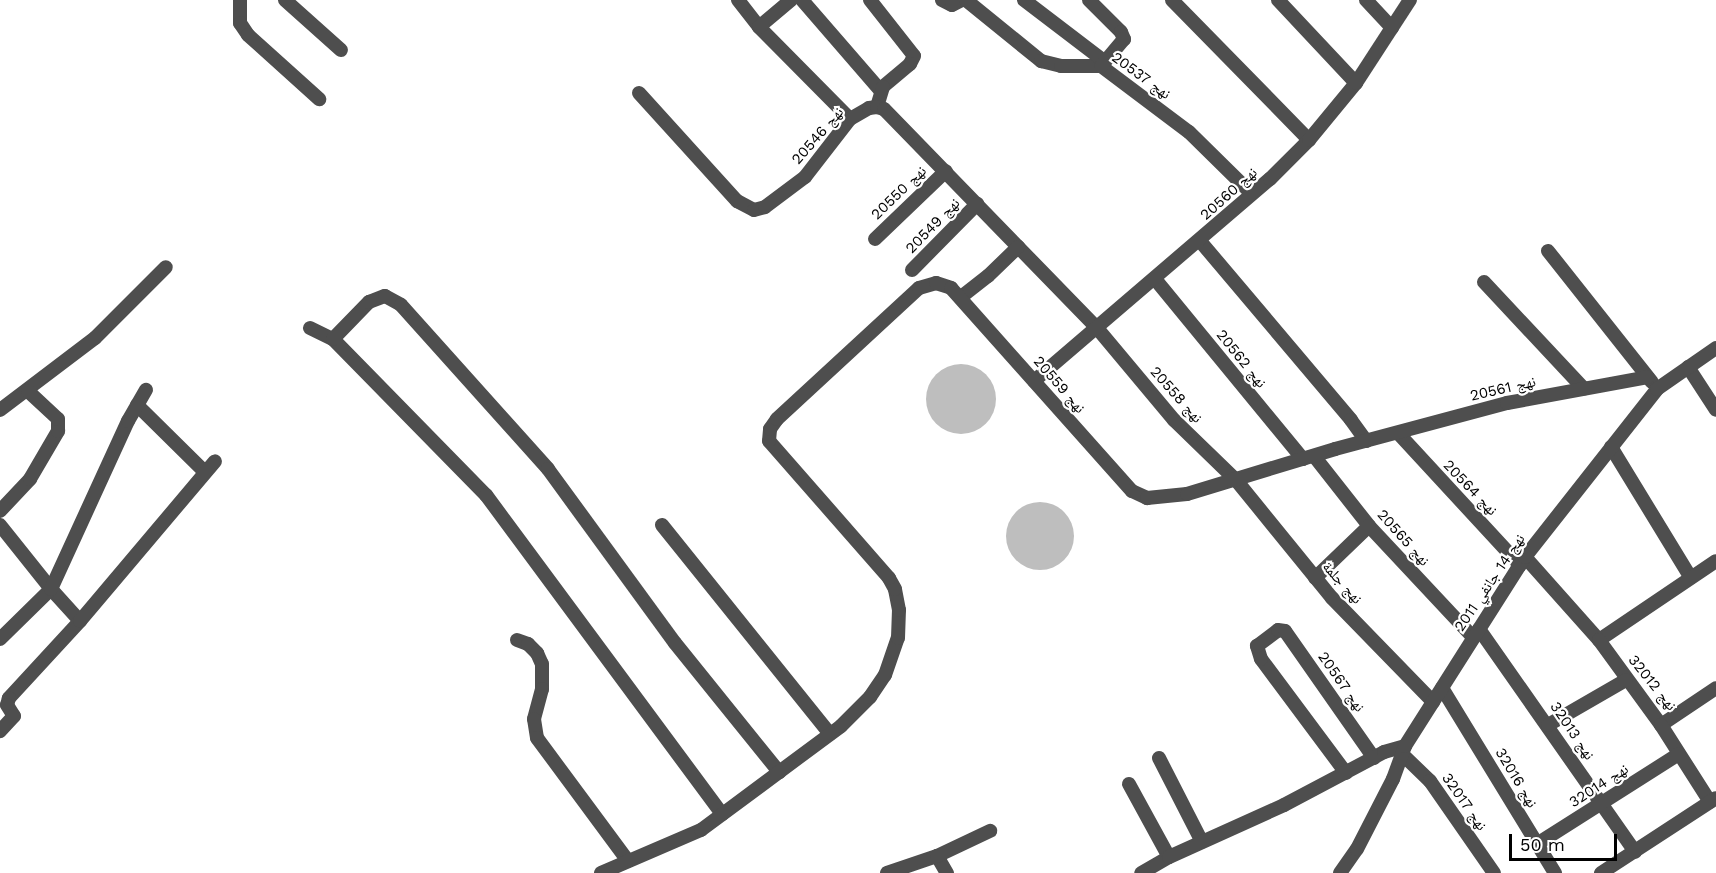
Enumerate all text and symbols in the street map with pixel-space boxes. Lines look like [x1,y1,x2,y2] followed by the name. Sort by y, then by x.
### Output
[1108,49,1174,103] street label: نهج 20537
[788,104,848,168] street label: نهج 20546
[868,162,930,224] street label: نهج 20550
[1197,164,1261,224] street label: نهج 20560
[902,195,964,257] street label: نهج 20549
[1212,326,1270,392] street label: نهج 20562
[1029,353,1089,417] street label: نهج 20559
[1146,363,1206,427] street label: نهج 20558
[1468,373,1538,405] street label: نهج 20561
[1439,457,1501,519] street label: نهج 20564
[1373,506,1433,570] street label: نهج 20565
[1451,531,1529,635] street label: نهج 14 جانفي 2011
[1318,558,1366,608] street label: نهج جلمة
[1314,649,1368,715] street label: نهج 20567
[1624,652,1680,714] street label: نهج 32012
[1546,698,1598,764] street label: نهج 32013
[1491,745,1541,811] street label: نهج 32016
[1566,760,1632,812] street label: نهج 32014
[1438,770,1490,834] street label: نهج 32017
[1512,822,1620,860] scale bar
[1520,834,1565,855] text: 50 m

